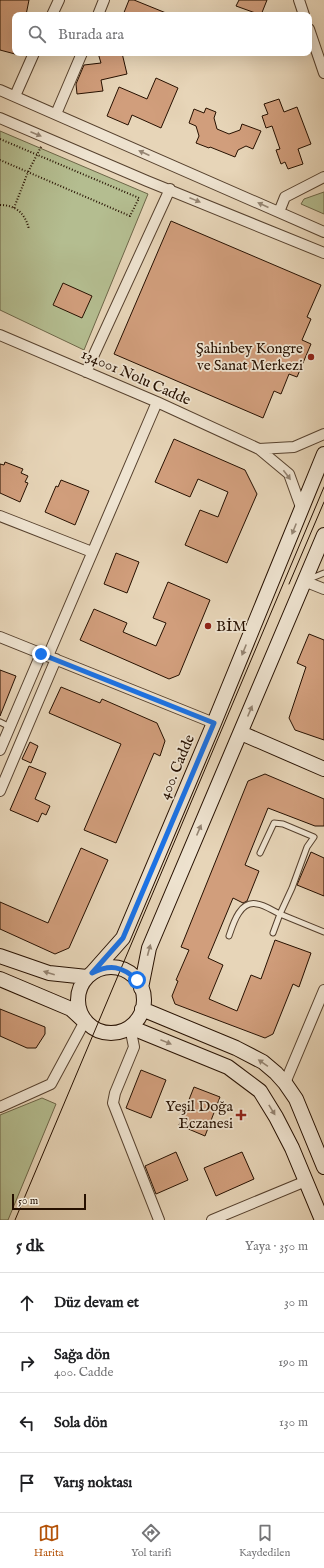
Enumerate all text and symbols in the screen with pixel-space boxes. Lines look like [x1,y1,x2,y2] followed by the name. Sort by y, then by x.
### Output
[12,12,312,56] search box
[26,23,48,45] icon: search
[58,25,124,44] text: Burada ara
[30,131,42,137] one-way arrow
[137,149,149,155] one-way arrow
[189,197,201,203] one-way arrow
[257,202,268,208] one-way arrow
[196,339,303,375] place label: Şahinbey Kongre ve Sanat Merkezi
[78,344,194,410] street label: 134001 Nolu Cadde
[306,352,316,362] marker: Şahinbey Kongre ve Sanat Merkezi
[283,469,291,480] one-way arrow
[290,524,296,536] one-way arrow
[216,617,246,636] place label: BİM
[203,621,213,631] marker: BİM
[241,644,247,656] one-way arrow
[32,645,50,663] route end
[248,704,254,716] one-way arrow
[155,732,199,802] street label: 400. Cadde
[197,824,203,836] one-way arrow
[146,944,152,956] one-way arrow
[42,970,54,976] one-way arrow
[128,971,146,989] route start
[160,1039,172,1045] one-way arrow
[258,1059,268,1067] one-way arrow
[165,1097,234,1133] place label: Yeşil Doğa Eczanesi
[268,1105,276,1115] one-way arrow
[236,1110,246,1120] marker: Yeşil Doğa Eczanesi
[12,1192,86,1211] scale bar
[18,1194,38,1208] text: 50 m
[16,1236,44,1257] text: 5 dk
[245,1238,308,1255] text: Yaya · 350 m
[16,1292,38,1314] icon: ahead
[54,1293,139,1312] text: Düz devam et
[284,1294,308,1311] text: 30 m
[54,1345,110,1364] text: Sağa dön
[16,1352,38,1374] icon: right
[278,1354,308,1371] text: 190 m
[54,1364,114,1381] text: 400. Cadde
[16,1412,38,1434] icon: left
[54,1413,108,1432] text: Sola dön
[279,1414,308,1431] text: 130 m
[16,1472,38,1494] icon: arrive
[54,1473,132,1492] text: Varış noktası
[34,1522,63,1560] tab: Harita
[131,1522,171,1560] tab: Yol tarifi
[239,1522,290,1560] tab: Kaydedilen

